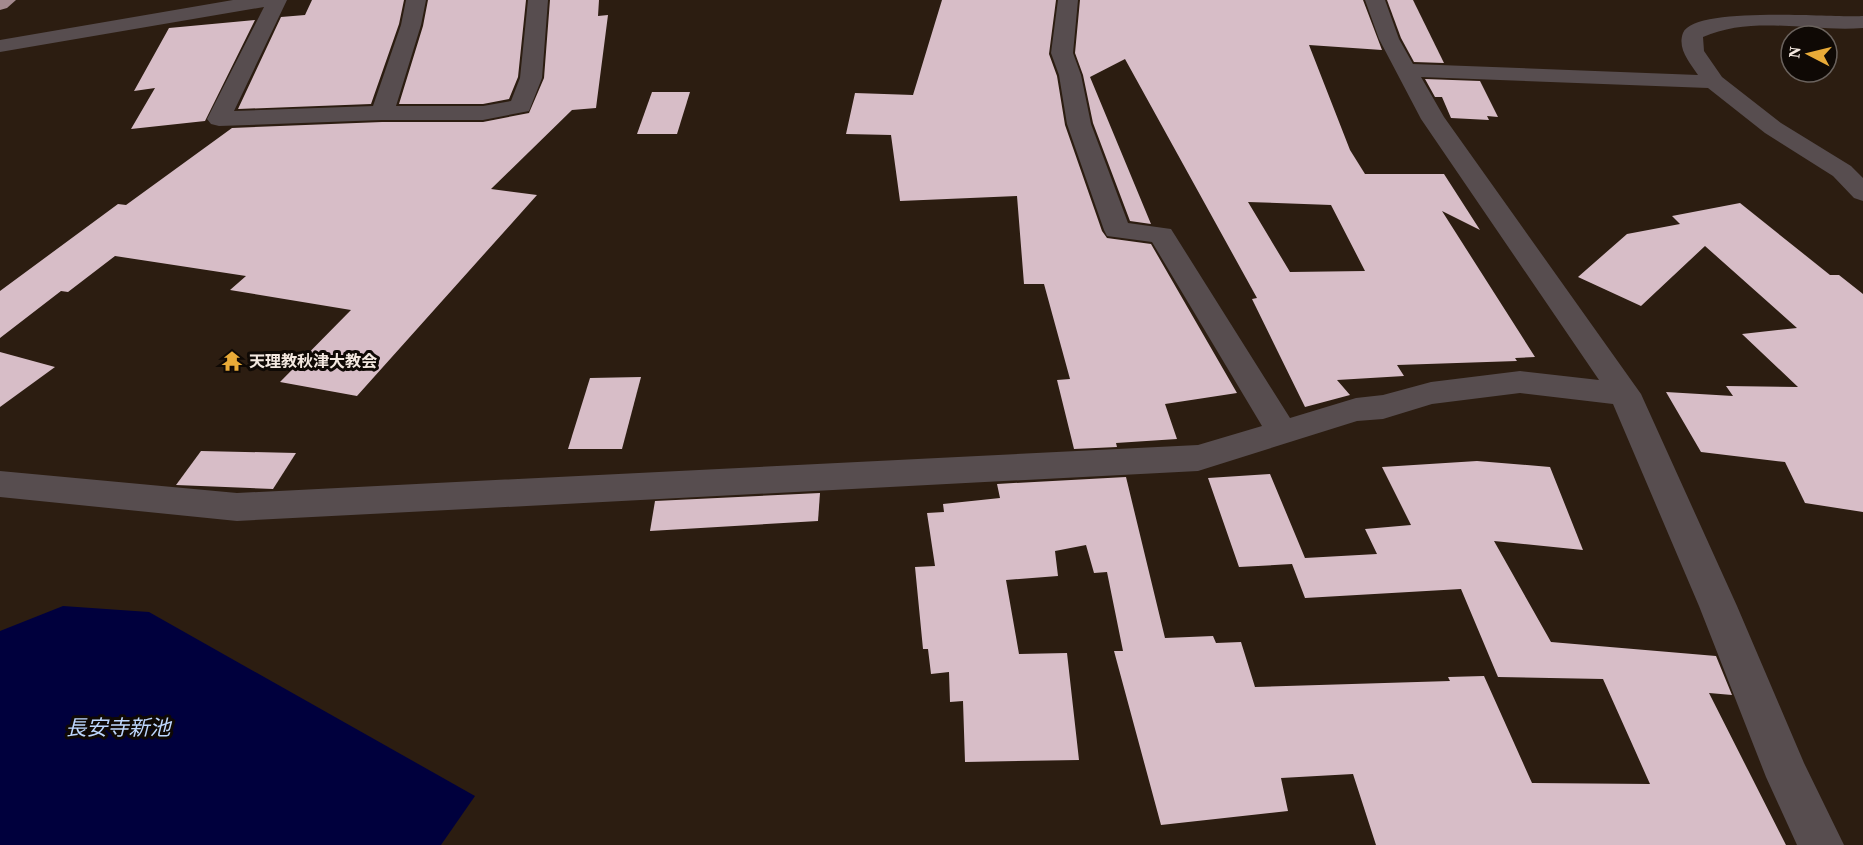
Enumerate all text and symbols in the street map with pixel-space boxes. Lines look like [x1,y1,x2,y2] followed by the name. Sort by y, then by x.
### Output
[1779,24,1839,84] north arrow
[1782,45,1806,59] text: N
[220,349,244,373] temple icon: 天理教秋津大教会
[249,350,377,372] place label: 天理教秋津大教会
[66,713,172,742] water label: 長安寺新池

